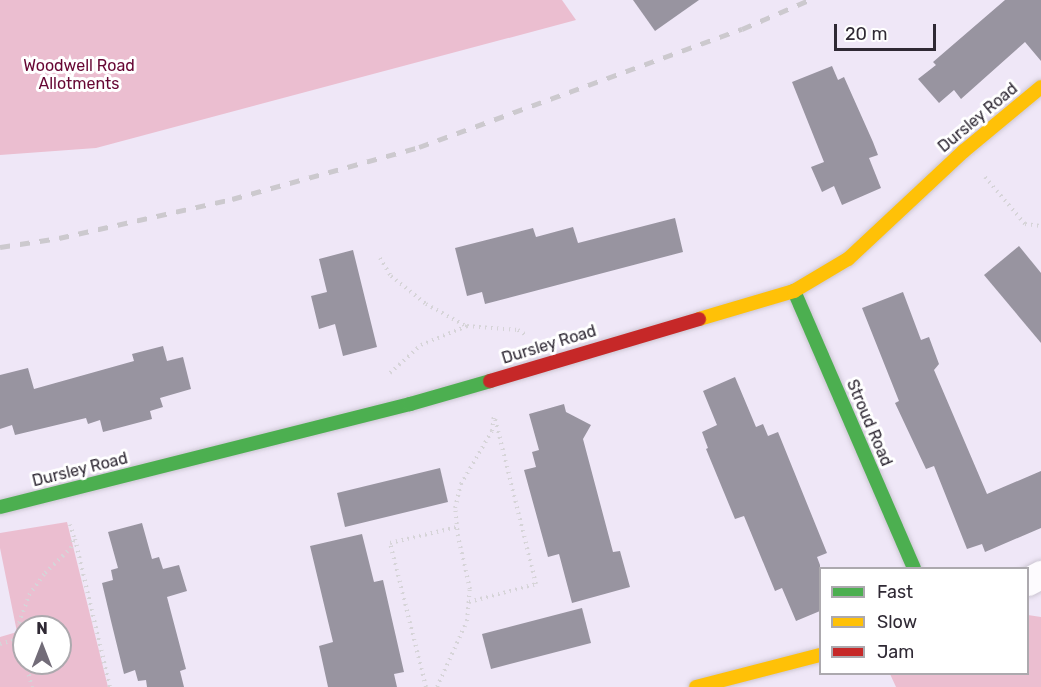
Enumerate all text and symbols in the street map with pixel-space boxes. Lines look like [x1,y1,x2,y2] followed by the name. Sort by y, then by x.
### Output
[837,12,939,50] scale bar
[845,23,887,45] text: 20 m
[23,56,135,94] park label: Woodwell Road Allotments
[934,79,1022,157] street label: Dursley Road
[499,321,599,369] street label: Dursley Road
[842,377,896,469] street label: Stroud Road
[30,449,130,491] street label: Dursley Road
[819,567,1029,675] legend
[877,581,913,603] text: Fast
[877,611,917,633] text: Slow
[12,615,72,675] north arrow
[36,619,48,638] text: N
[877,641,914,663] text: Jam

